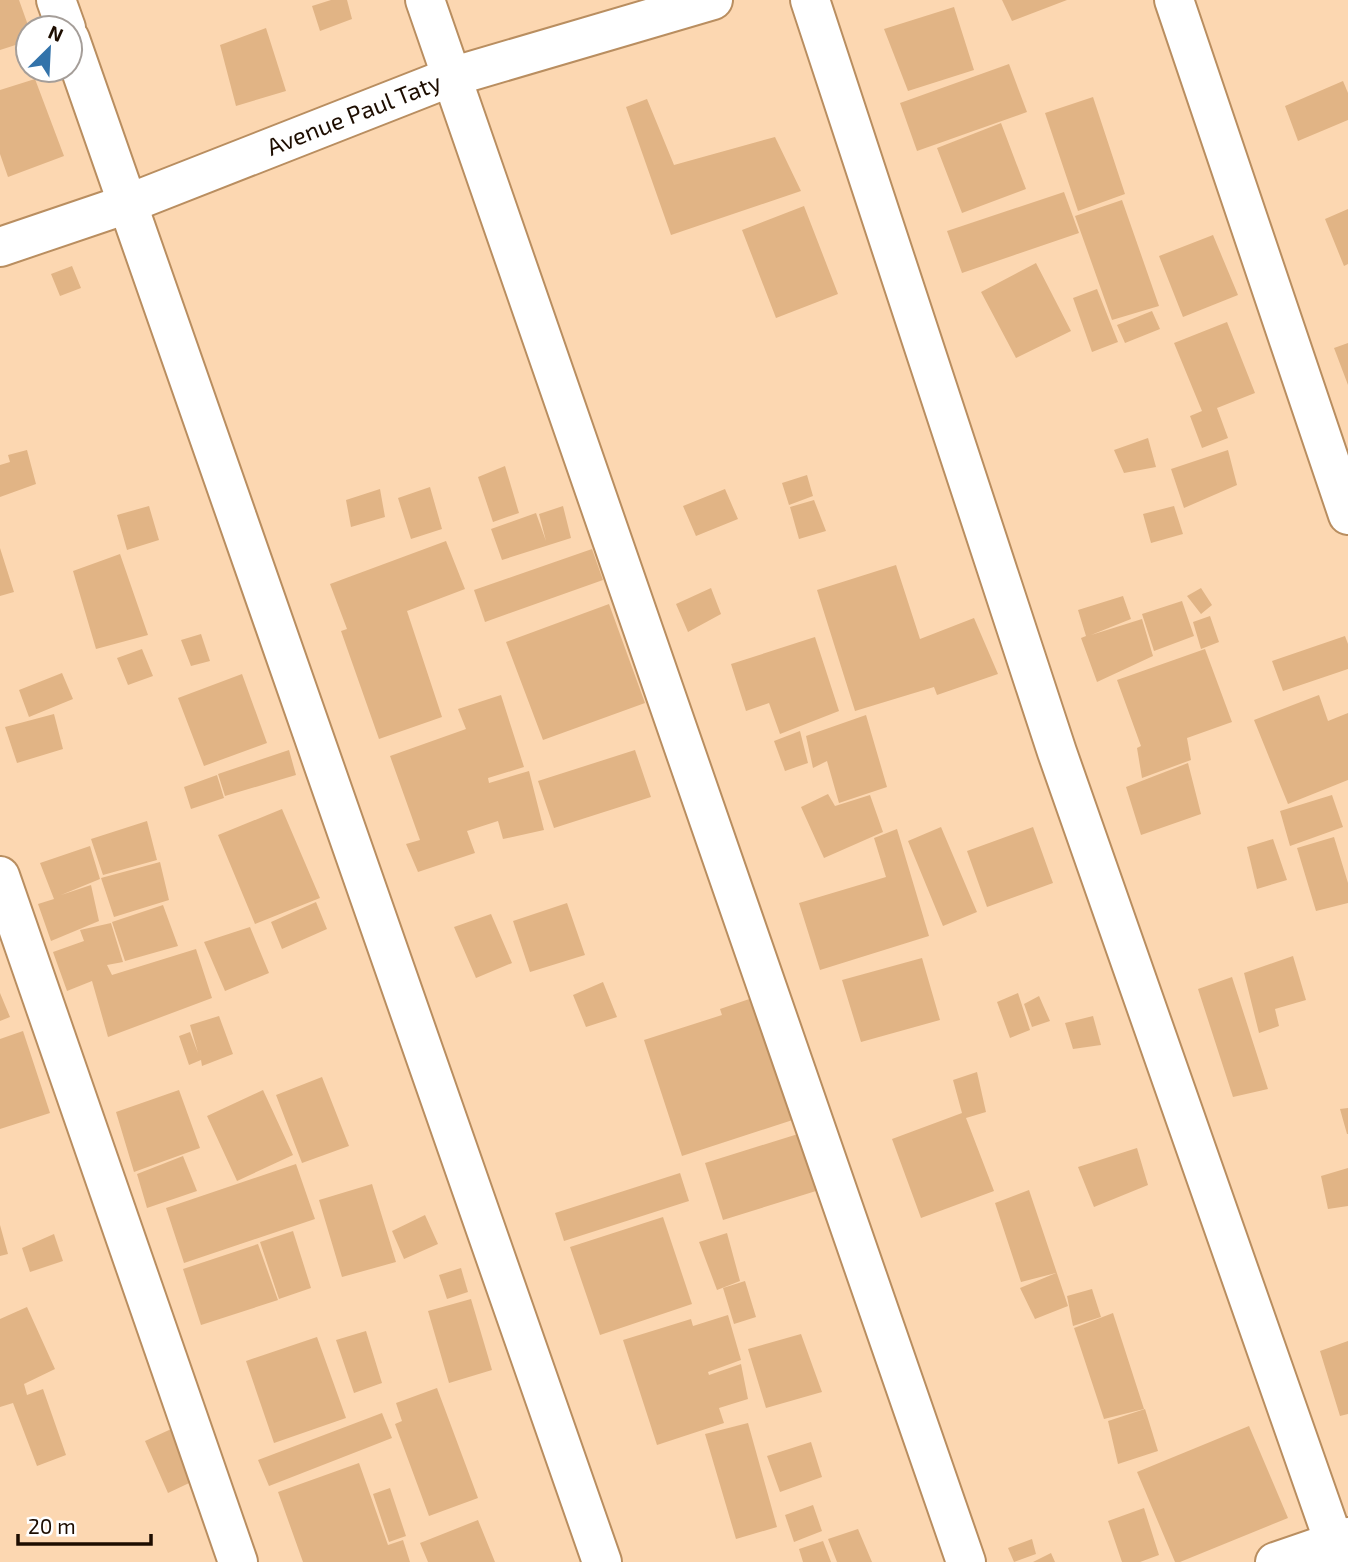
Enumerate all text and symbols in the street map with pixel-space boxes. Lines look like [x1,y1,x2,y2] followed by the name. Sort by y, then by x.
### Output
[14,14,84,84] north arrow
[45,20,67,46] text: N
[262,66,445,161] street label: Avenue Paul Taty
[18,1502,150,1546] scale bar
[28,1513,76,1538] text: 20 m

